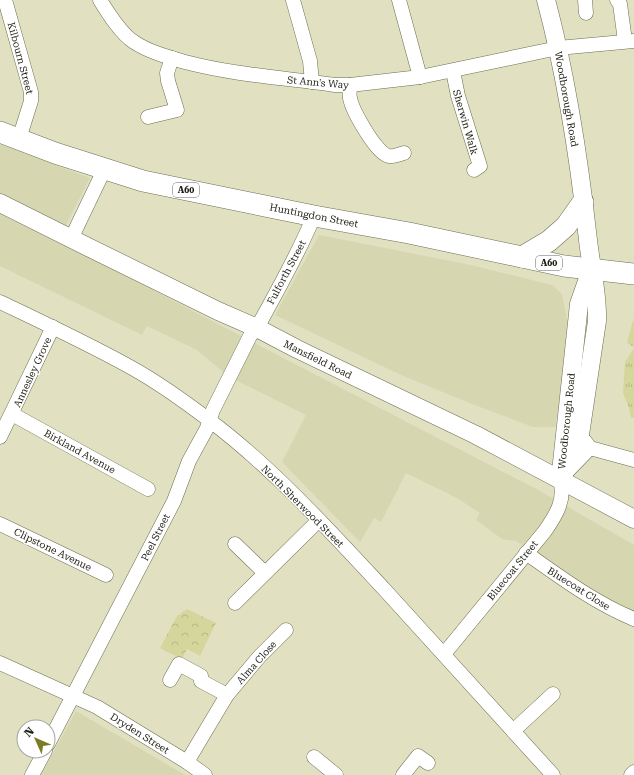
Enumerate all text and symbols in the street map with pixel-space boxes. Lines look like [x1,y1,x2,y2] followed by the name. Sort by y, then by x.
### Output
[6,21,35,96] street label: Kilbourn Street
[553,51,580,148] street label: Woodborough Road
[287,74,349,91] street label: St Ann's Way
[451,88,480,157] street label: Sherwin Walk
[173,183,199,197] road number: A60
[269,202,359,230] street label: Huntingdon Street
[265,238,308,306] street label: Fulforth Street
[536,256,562,270] road number: A60
[11,335,54,409] street label: Annesley Grove
[282,338,354,381] street label: Mansfield Road
[556,372,577,470] street label: Woodborough Road
[42,427,118,476] street label: Birkland Avenue
[259,463,346,550] street label: North Sherwood Street
[139,512,172,563] street label: Peel Street
[12,526,94,573] street label: Clipstone Avenue
[485,538,540,602] street label: Bluecoat Street
[546,565,612,612] street label: Bluecoat Close
[234,638,279,686] street label: Alma Close
[108,711,171,756] street label: Dryden Street
[16,719,56,759] north arrow
[22,724,37,740] text: N

